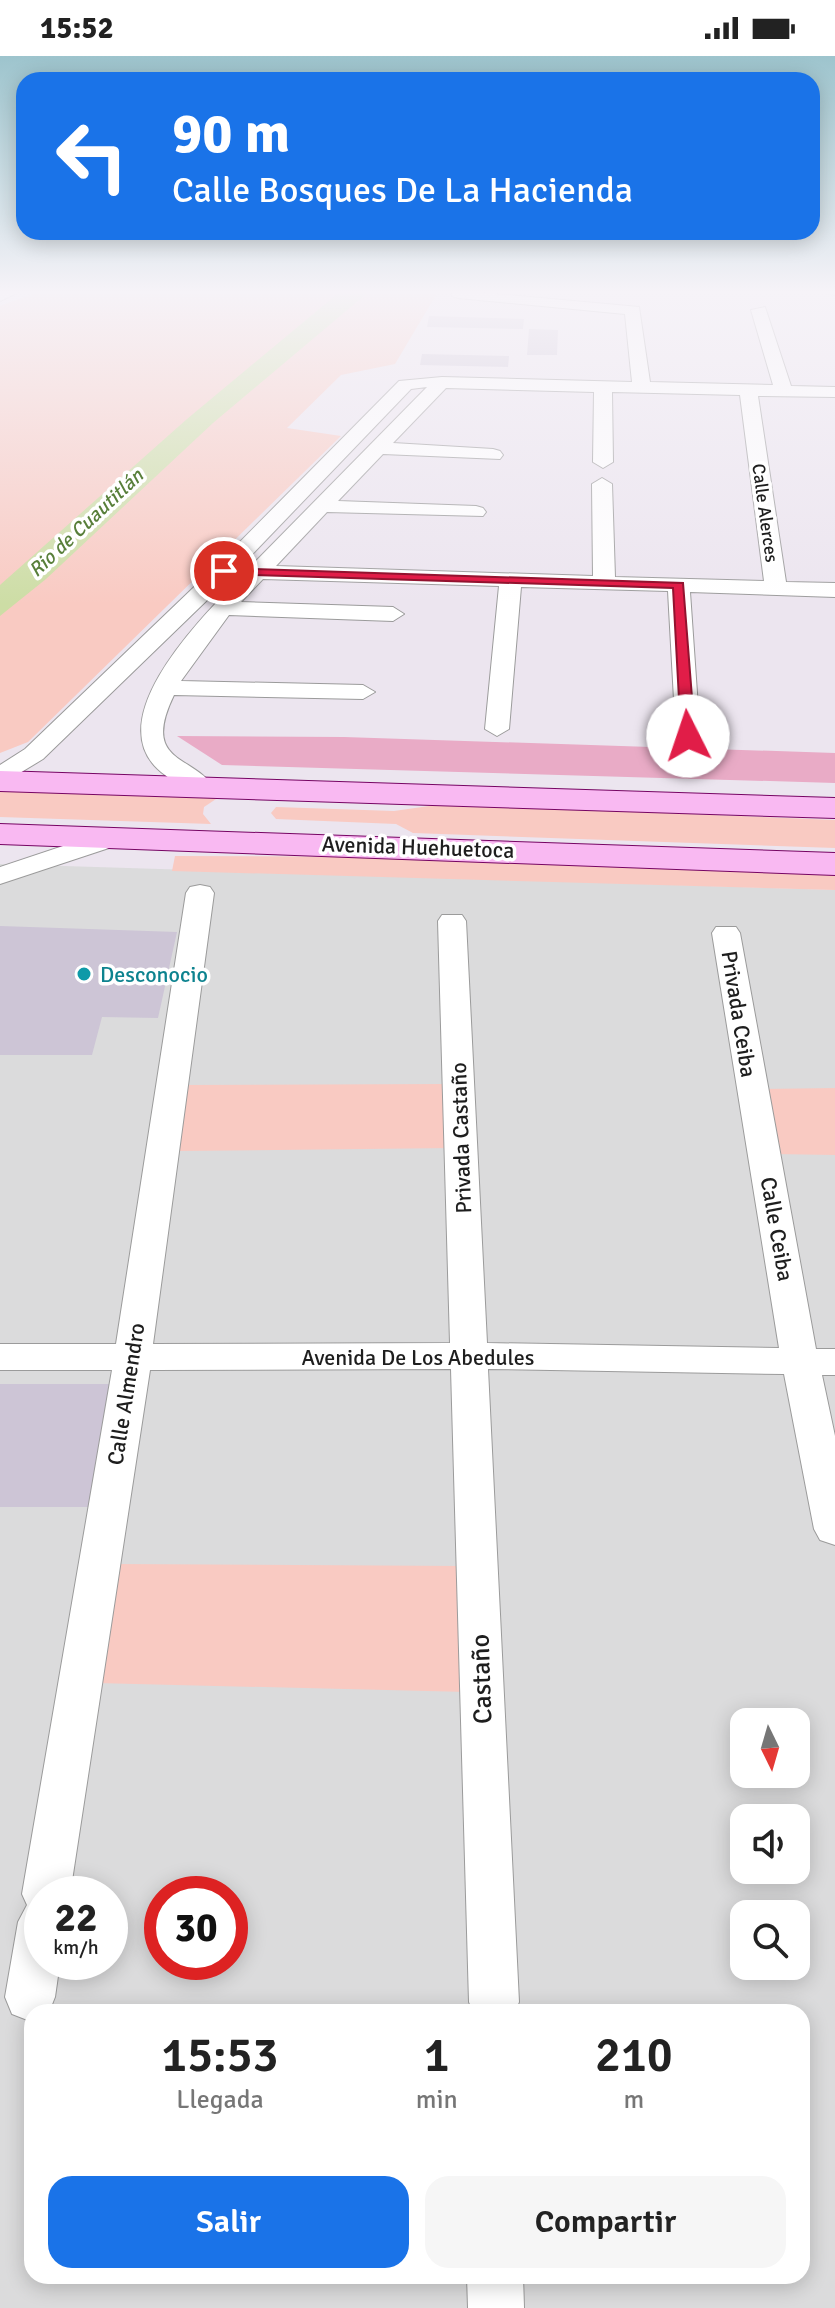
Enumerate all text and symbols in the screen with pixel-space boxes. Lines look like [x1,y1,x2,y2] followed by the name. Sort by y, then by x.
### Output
[40,10,114,47] text: 15:52
[172,99,290,168] text: 90 m
[40,104,144,208] icon: left
[172,168,633,213] text: Calle Bosques De La Hacienda
[747,462,783,564] street label: Calle Alerces
[23,463,149,582] water label: Rio de Cuautitlán
[190,537,258,605] pin
[202,549,246,593] icon: arrive
[646,694,730,778] position arrow
[321,830,515,864] street label: Avenida Huehuetoca
[716,949,762,1079] street label: Privada Ceiba
[100,961,208,988] place label: Desconocio
[75,965,93,983] marker: Desconocio
[445,1062,477,1214] street label: Privada Castaño
[755,1175,799,1283] street label: Calle Ceiba
[101,1321,151,1467] street label: Calle Almendro
[301,1344,535,1371] street label: Avenida De Los Abedules
[464,1633,500,1725] street label: Castaño
[730,1708,810,1788] north arrow
[730,1708,810,1980] map controls
[730,1804,810,1884] button: sound
[144,1876,248,1980] speed limit sign: 30
[54,1893,98,1943] text: 22
[730,1900,810,1980] button: search
[53,1935,99,1960] text: km/h
[161,2026,278,2085] text: 15:53
[424,2026,450,2085] text: 1
[595,2026,673,2085] text: 210
[176,2084,264,2116] text: Llegada
[416,2084,458,2116] text: min
[623,2084,644,2116] text: m
[48,2176,409,2268] button: Salir
[425,2176,786,2268] button: Compartir

